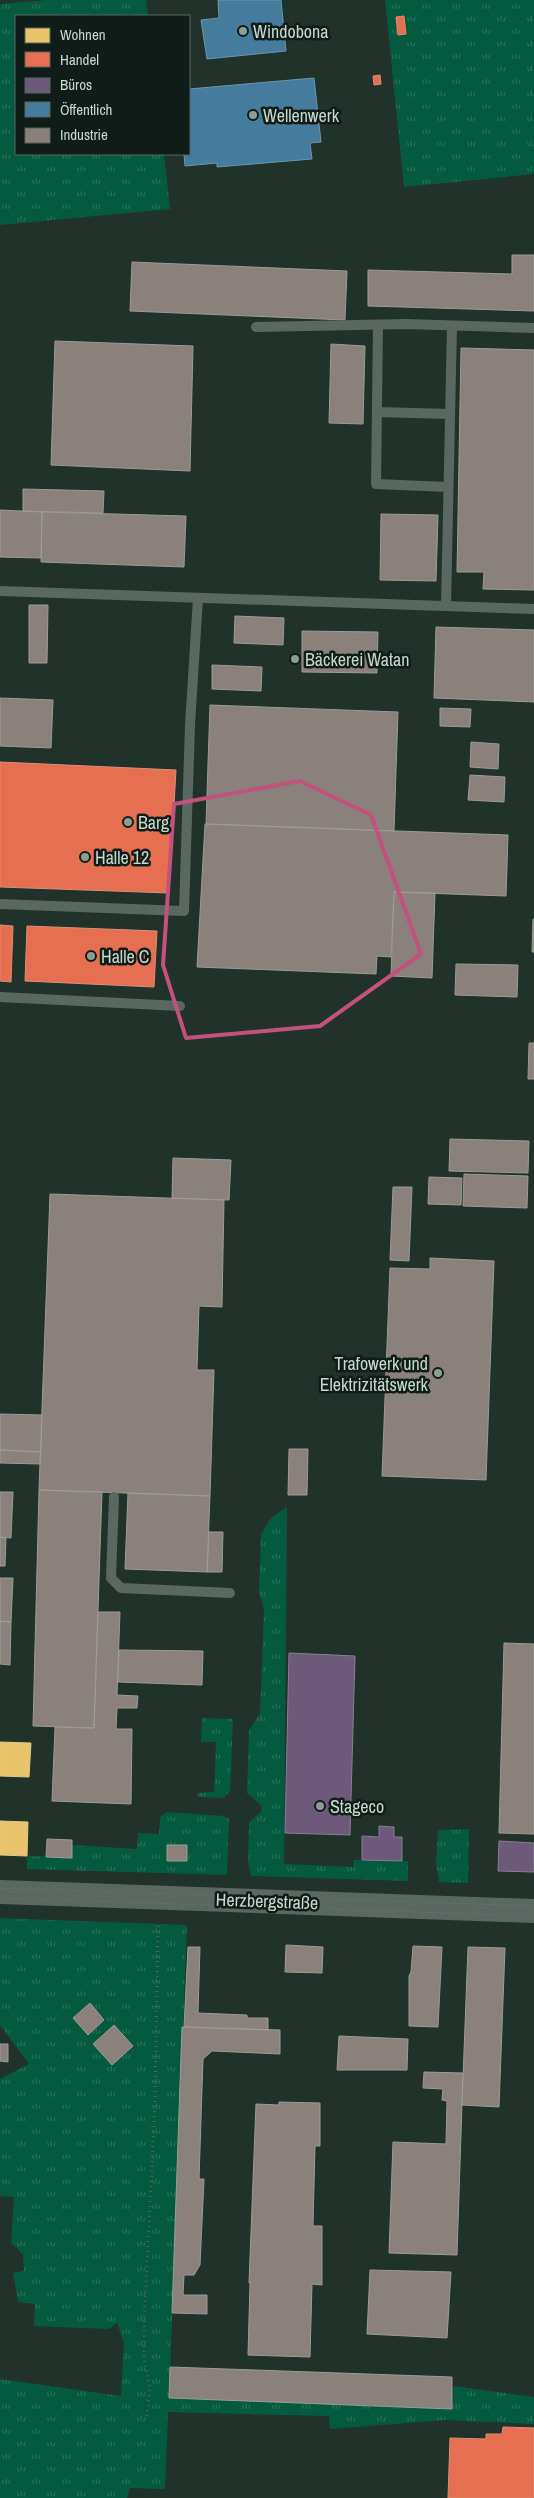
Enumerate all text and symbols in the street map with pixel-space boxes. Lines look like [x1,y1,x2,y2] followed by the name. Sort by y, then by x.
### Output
[15,15,190,155] legend
[253,19,329,44] place label: Windobona
[60,24,106,45] text: Wohnen
[237,25,249,37] marker: Windobona
[60,49,99,70] text: Handel
[60,74,92,95] text: Büros
[60,99,112,120] text: Öffentlich
[263,103,340,128] place label: Wellenwerk
[247,109,259,121] marker: Wellenwerk
[60,124,108,145] text: Industrie
[305,647,409,672] place label: Bäckerei Watan
[289,653,301,665] marker: Bäckerei Watan
[138,810,170,835] place label: Barg
[122,816,134,828] marker: Barg
[95,845,149,870] place label: Halle 12
[79,851,91,863] marker: Halle 12
[101,944,149,969] place label: Halle C
[85,950,97,962] marker: Halle C
[320,1351,429,1397] place label: Trafowerk und Elektrizitätswerk
[432,1367,444,1379] marker: Trafowerk und Elektrizitätswerk
[330,1794,384,1819] place label: Stageco
[314,1800,326,1812] marker: Stageco
[215,1887,319,1915] street label: Herzbergstraße

